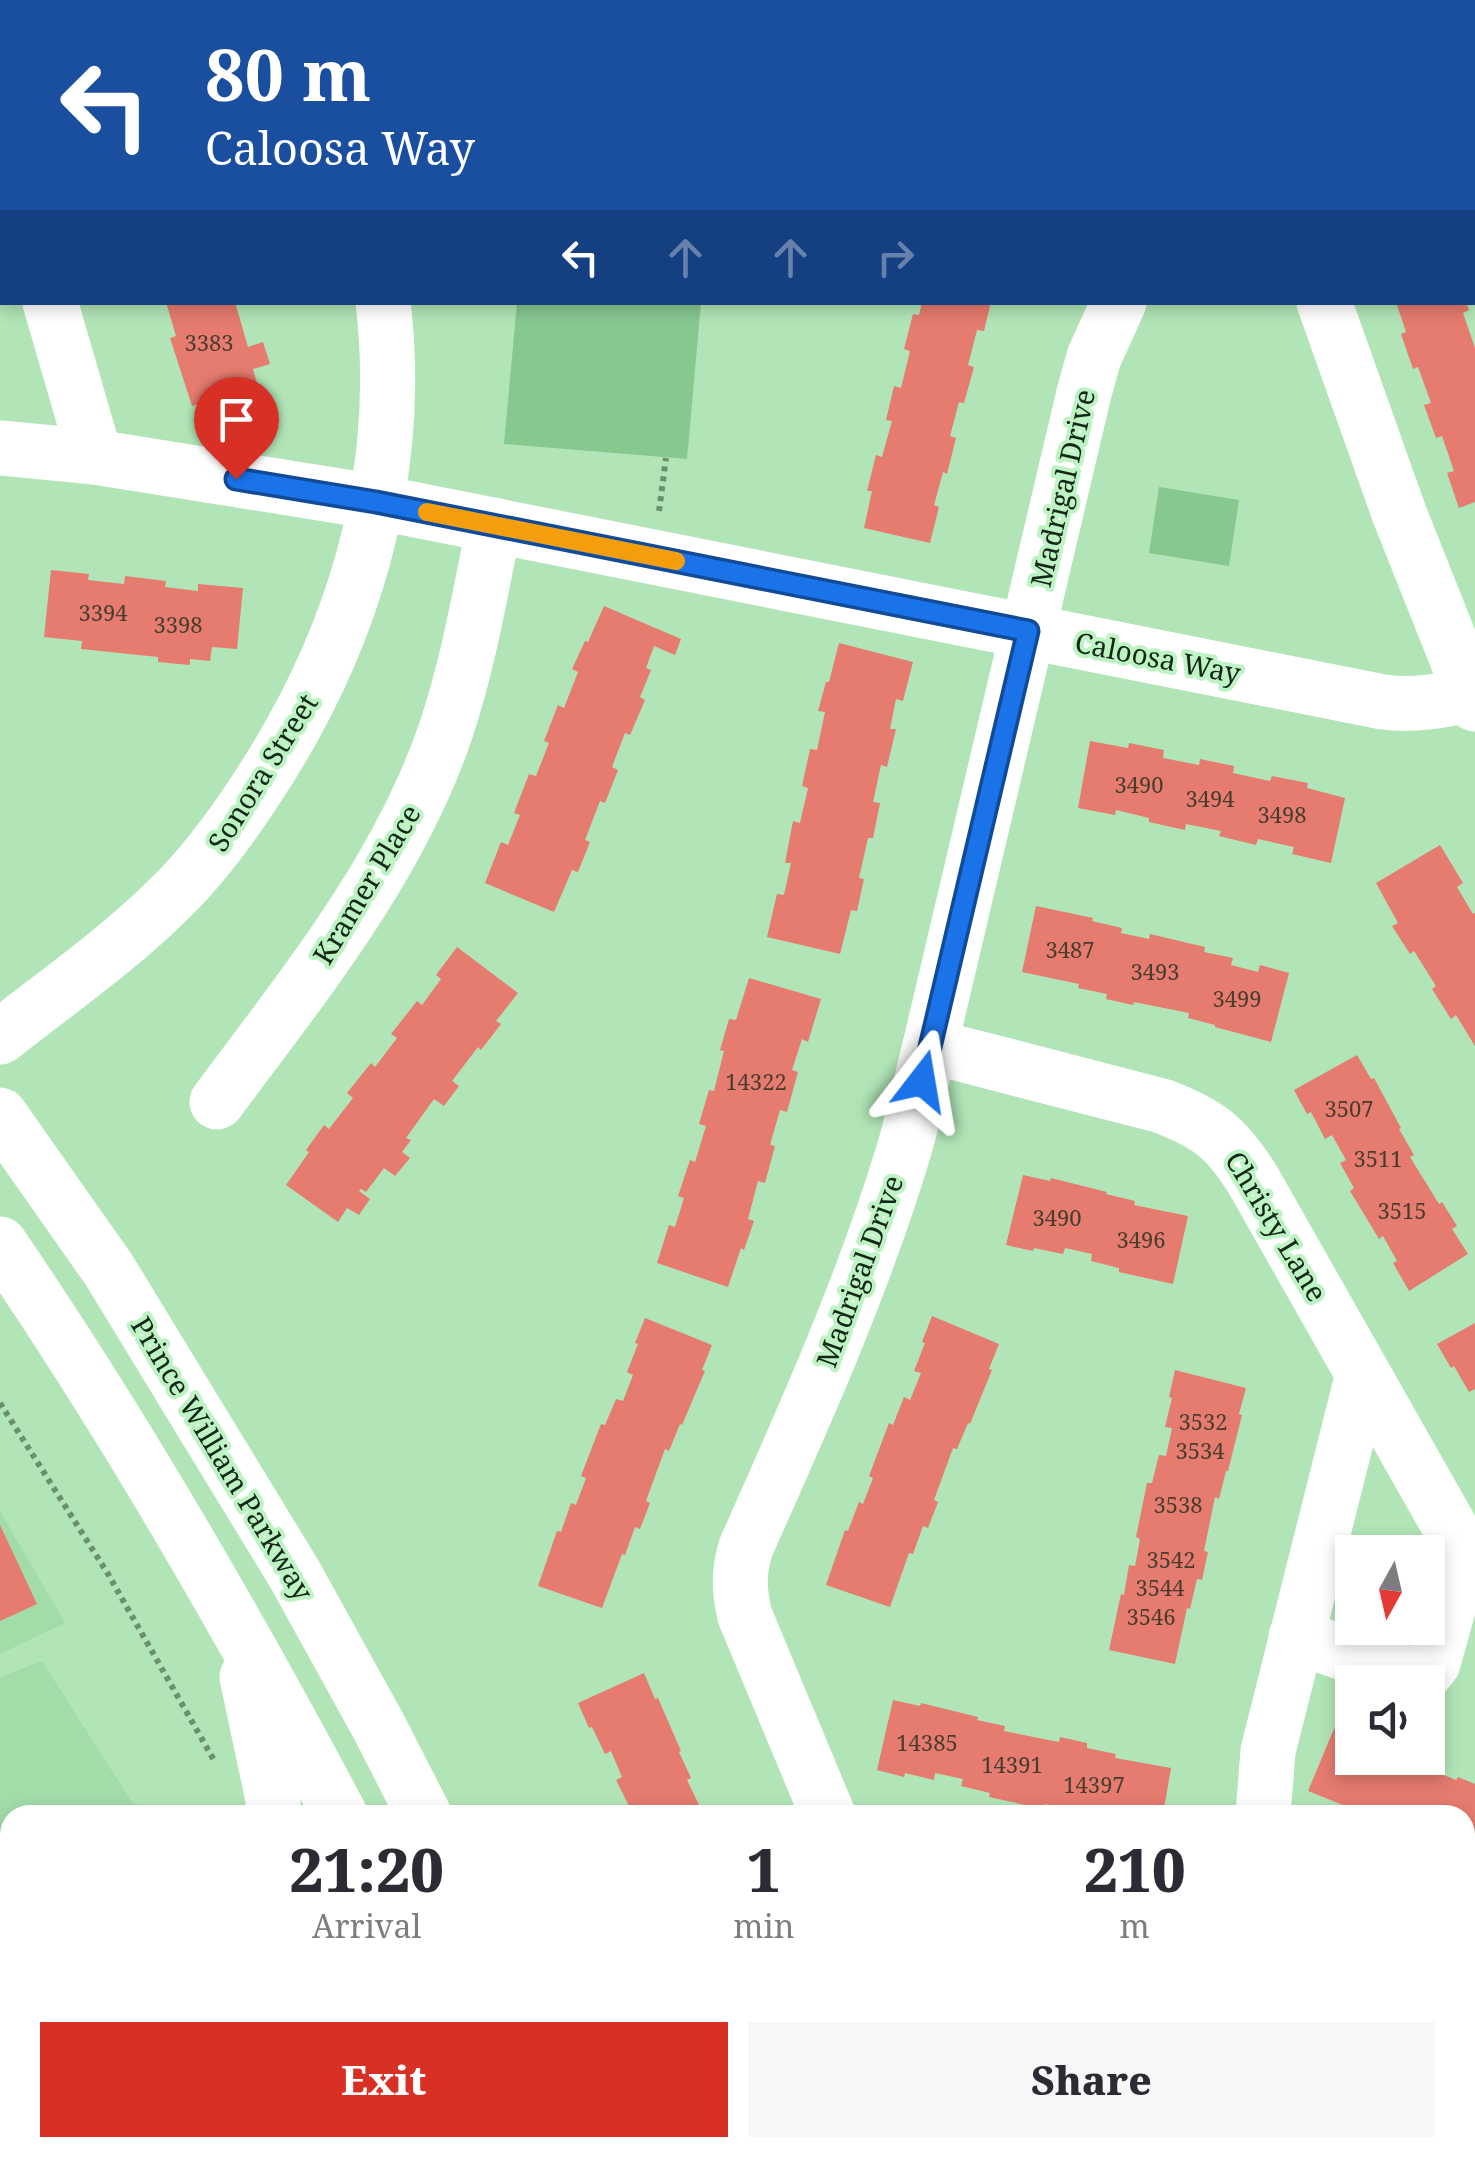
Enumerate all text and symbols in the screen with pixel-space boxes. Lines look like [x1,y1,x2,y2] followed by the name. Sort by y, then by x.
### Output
[205,26,371,122] text: 80 m
[40,40,170,170] icon: left
[205,117,475,178] text: Caloosa Way
[553,230,608,285] icon: left
[658,230,713,285] icon: ahead
[763,230,818,285] icon: ahead
[868,230,923,285] icon: right
[184,327,234,357] house number: 3383
[194,377,279,480] pin
[1021,385,1103,591] street label: Madrigal Drive
[209,392,264,447] icon: arrive
[78,597,128,627] house number: 3394
[153,609,203,639] house number: 3398
[1072,622,1244,692] street label: Caloosa Way
[198,686,326,858] street label: Sonora Street
[1114,769,1164,799] house number: 3490
[1185,783,1235,813] house number: 3494
[303,797,429,971] street label: Kramer Place
[1257,799,1307,829] house number: 3498
[1045,934,1095,964] house number: 3487
[1130,956,1180,986] house number: 3493
[1212,983,1262,1013] house number: 3499
[870,1029,974,1133] position arrow
[725,1066,787,1096] house number: 14322
[1324,1093,1374,1123] house number: 3507
[1353,1143,1403,1173] house number: 3511
[1217,1144,1337,1308] street label: Christy Lane
[807,1170,911,1372] street label: Madrigal Drive
[1377,1195,1427,1225] house number: 3515
[1032,1202,1082,1232] house number: 3490
[1116,1224,1166,1254] house number: 3496
[123,1309,323,1607] street label: Prince William Parkway
[1178,1406,1228,1436] house number: 3532
[1175,1435,1225,1465] house number: 3534
[1153,1489,1203,1519] house number: 3538
[1335,1535,1445,1645] north arrow
[1335,1535,1445,1775] map controls
[1146,1544,1196,1574] house number: 3542
[1135,1572,1185,1602] house number: 3544
[1126,1601,1176,1631] house number: 3546
[1335,1665,1445,1775] button: sound
[896,1727,958,1757] house number: 14385
[981,1749,1043,1779] house number: 14391
[1063,1769,1125,1799] house number: 14397
[289,1828,444,1910] text: 21:20
[747,1828,781,1910] text: 1
[1084,1828,1186,1910] text: 210
[312,1904,421,1947] text: Arrival
[733,1904,794,1947] text: min
[1120,1904,1150,1947] text: m
[40,2022,728,2137] button: Exit
[748,2022,1435,2137] button: Share

